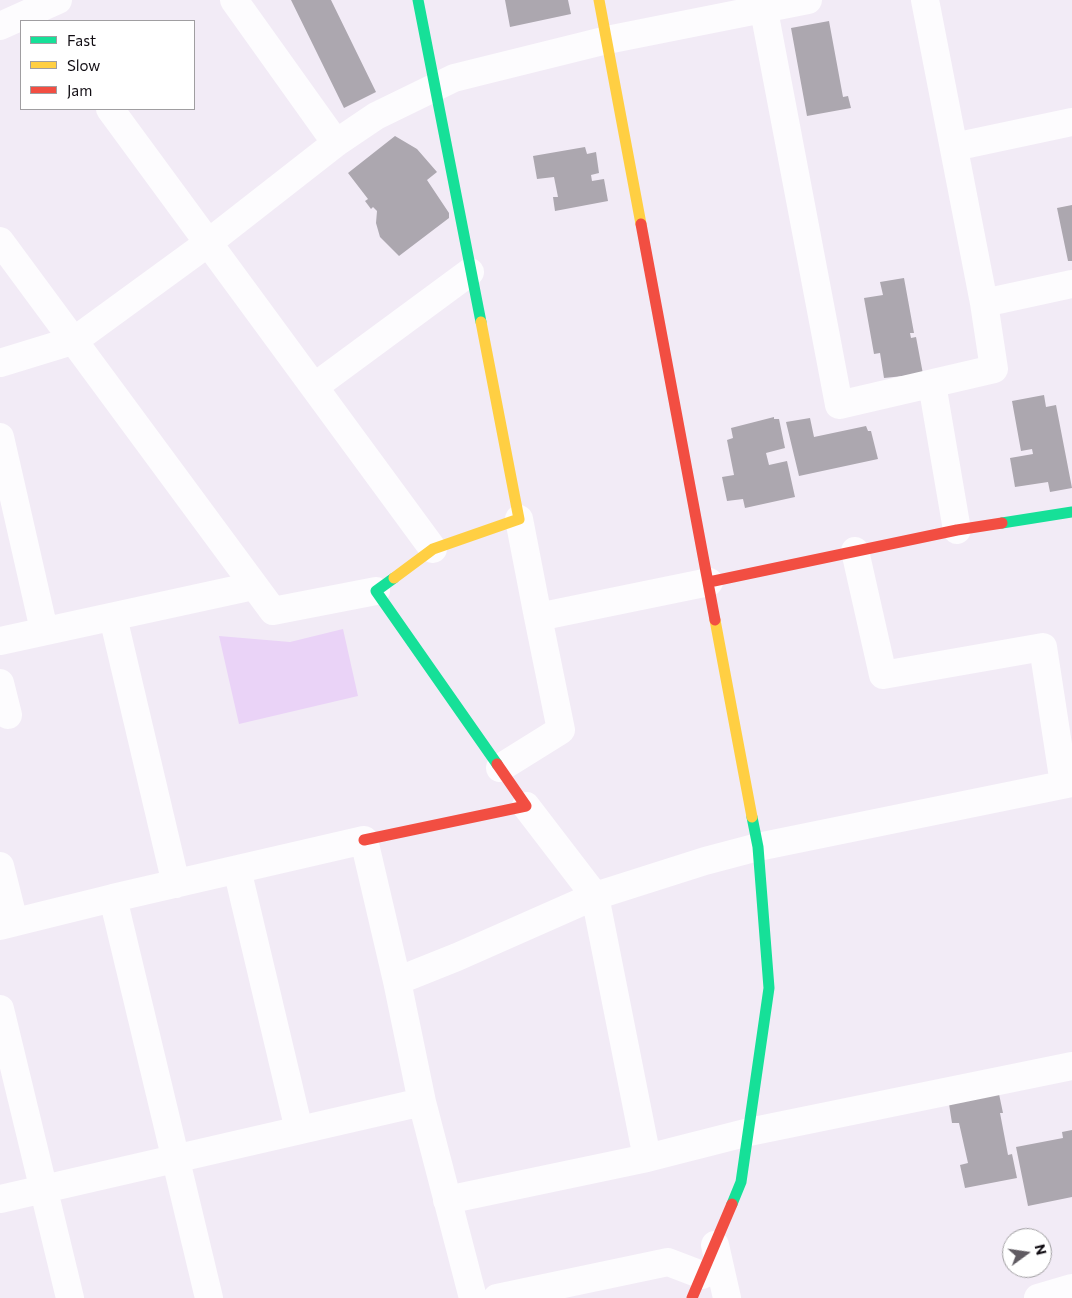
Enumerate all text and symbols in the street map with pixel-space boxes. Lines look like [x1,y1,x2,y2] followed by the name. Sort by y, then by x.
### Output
[20,20,195,110] legend
[67,31,96,49] text: Fast
[67,56,100,74] text: Slow
[67,81,92,99] text: Jam
[1002,1228,1052,1278] north arrow
[1032,1242,1051,1257] text: N

